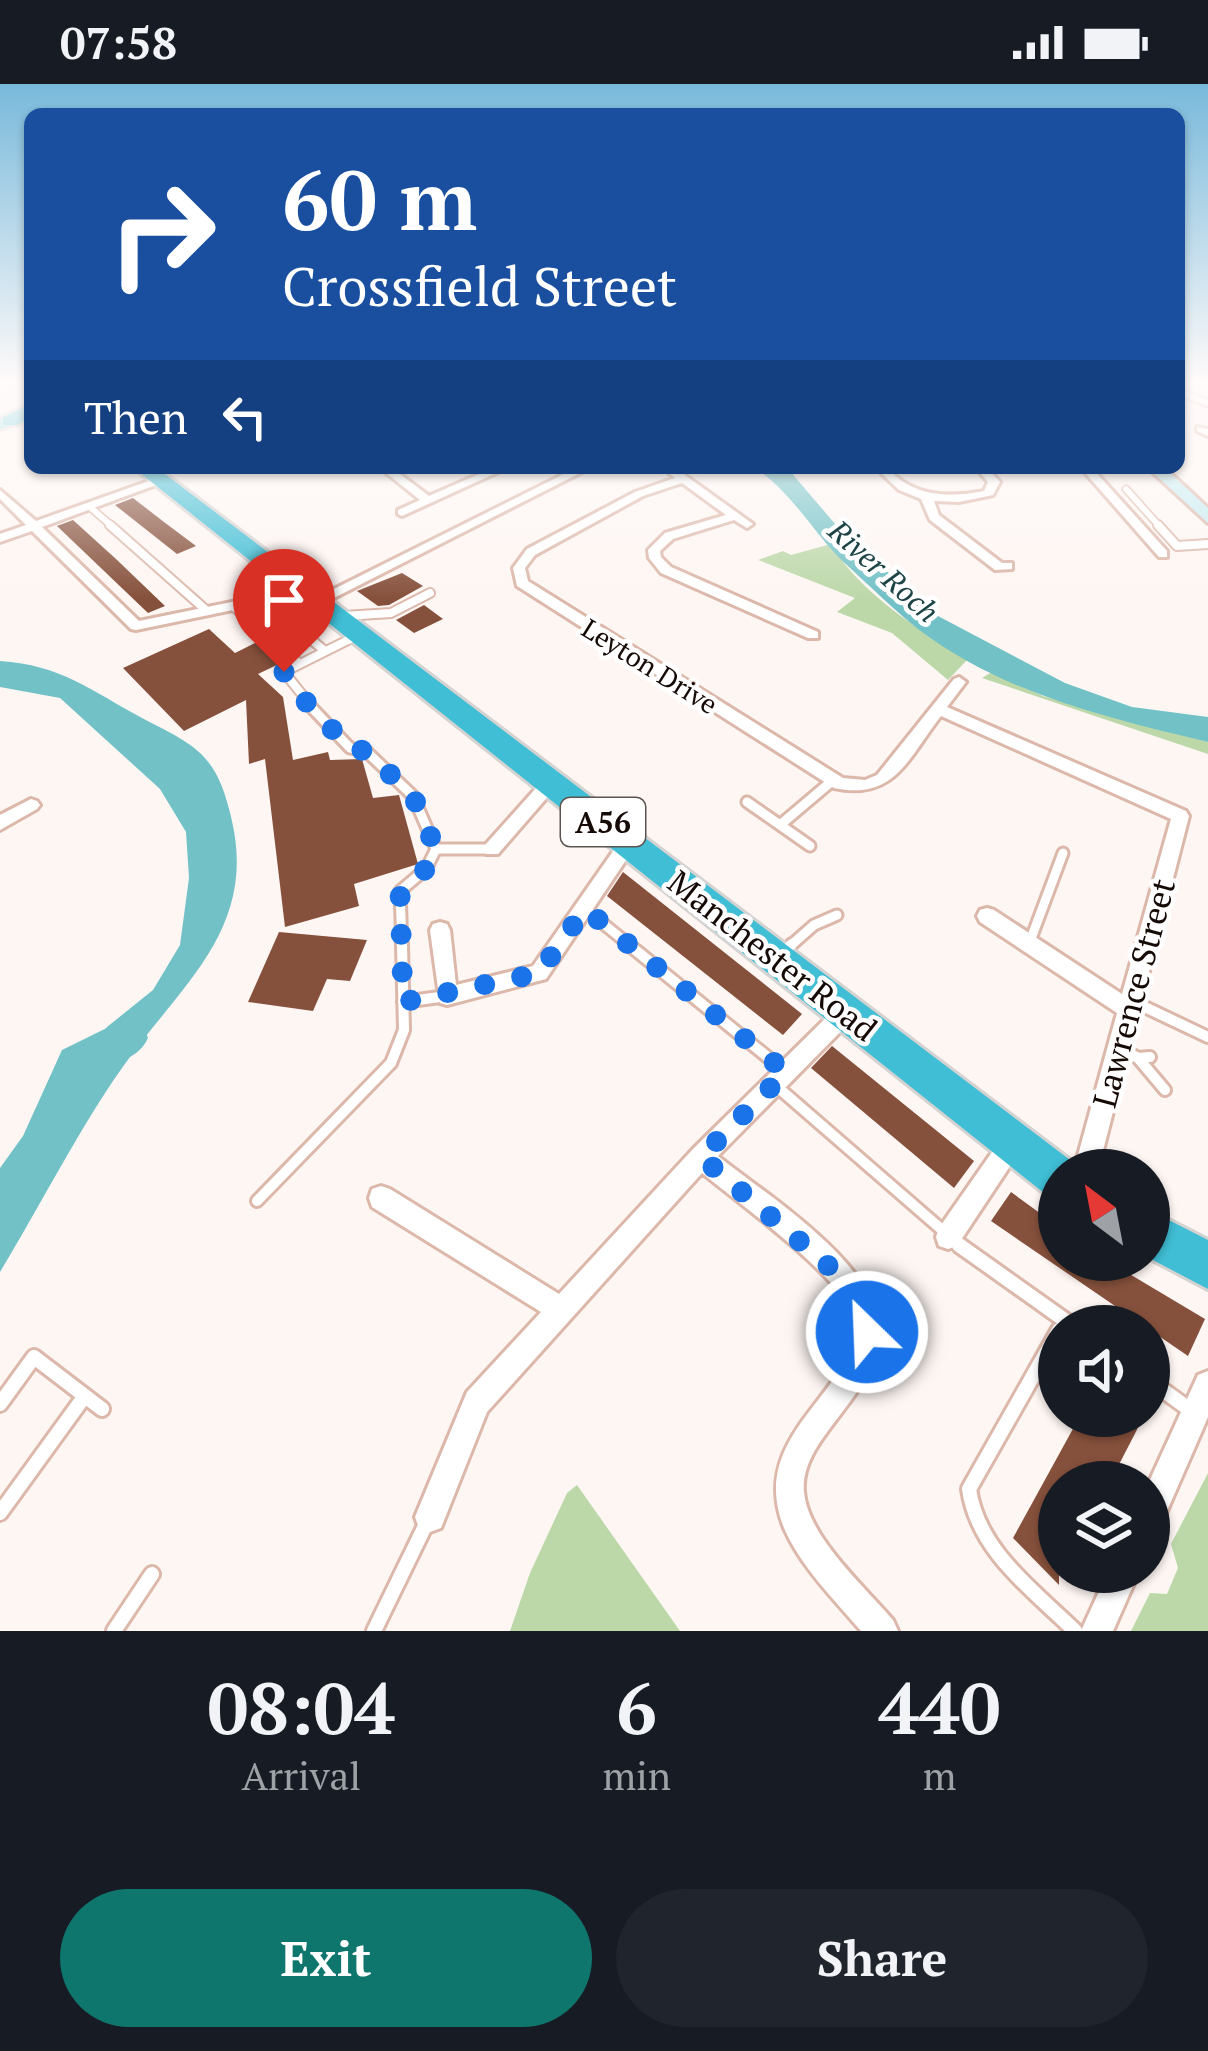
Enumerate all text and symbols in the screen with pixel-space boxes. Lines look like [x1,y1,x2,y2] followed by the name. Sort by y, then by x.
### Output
[60,12,177,72] text: 07:58
[282,143,477,254] text: 60 m
[84,156,240,312] icon: right
[282,250,677,321] text: Crossfield Street
[212,384,278,450] icon: left
[84,387,188,447] text: Then
[820,510,948,631] water label: River Roch
[233,549,335,672] pin
[251,567,317,633] icon: arrive
[575,610,725,722] street label: Leyton Drive
[561,798,645,846] road number: A56
[660,860,886,1050] street label: Manchester Road
[1082,874,1184,1112] street label: Lawrence Street
[1038,1149,1170,1281] north arrow
[1038,1149,1170,1593] map controls
[804,1269,930,1395] position arrow
[1038,1305,1170,1437] button: sound
[1038,1461,1170,1593] button: layers
[207,1659,395,1755] text: 08:04
[616,1659,657,1755] text: 6
[878,1659,1000,1755] text: 440
[241,1749,361,1801] text: Arrival
[602,1749,671,1801] text: min
[923,1749,956,1801] text: m
[60,1889,592,2027] button: Exit
[616,1889,1148,2027] button: Share

